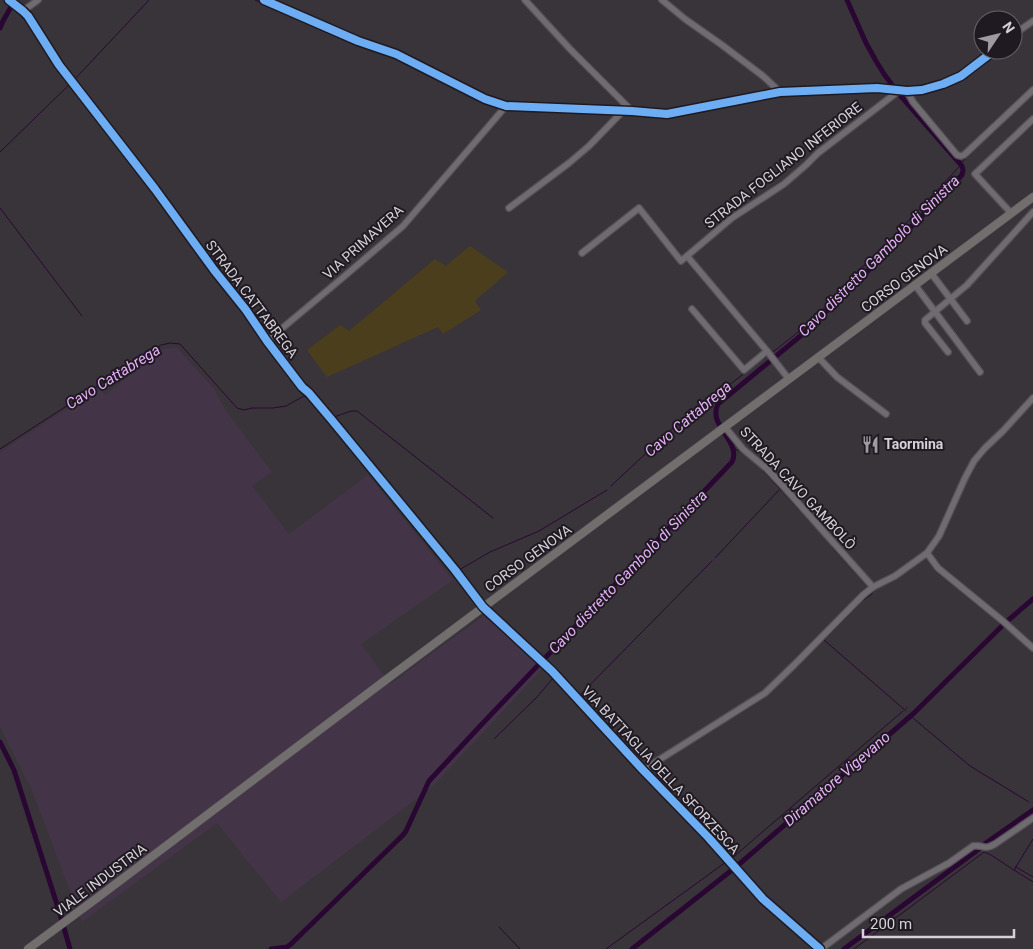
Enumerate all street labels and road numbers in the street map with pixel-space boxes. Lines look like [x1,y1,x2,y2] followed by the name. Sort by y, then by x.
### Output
[701,99,865,231] street label: STRADA FOGLIANO INFERIORE
[320,202,406,282] street label: VIA PRIMAVERA
[203,237,301,361] street label: STRADA CATTABREGA
[858,241,950,315] street label: CORSO GENOVA
[737,423,860,553] street label: STRADA CAVO GAMBOLÒ
[482,521,574,595] street label: CORSO GENOVA
[579,683,743,857] street label: VIA BATTAGLIA DELLA SFORZESCA
[51,840,149,920] street label: VIALE INDUSTRIA

